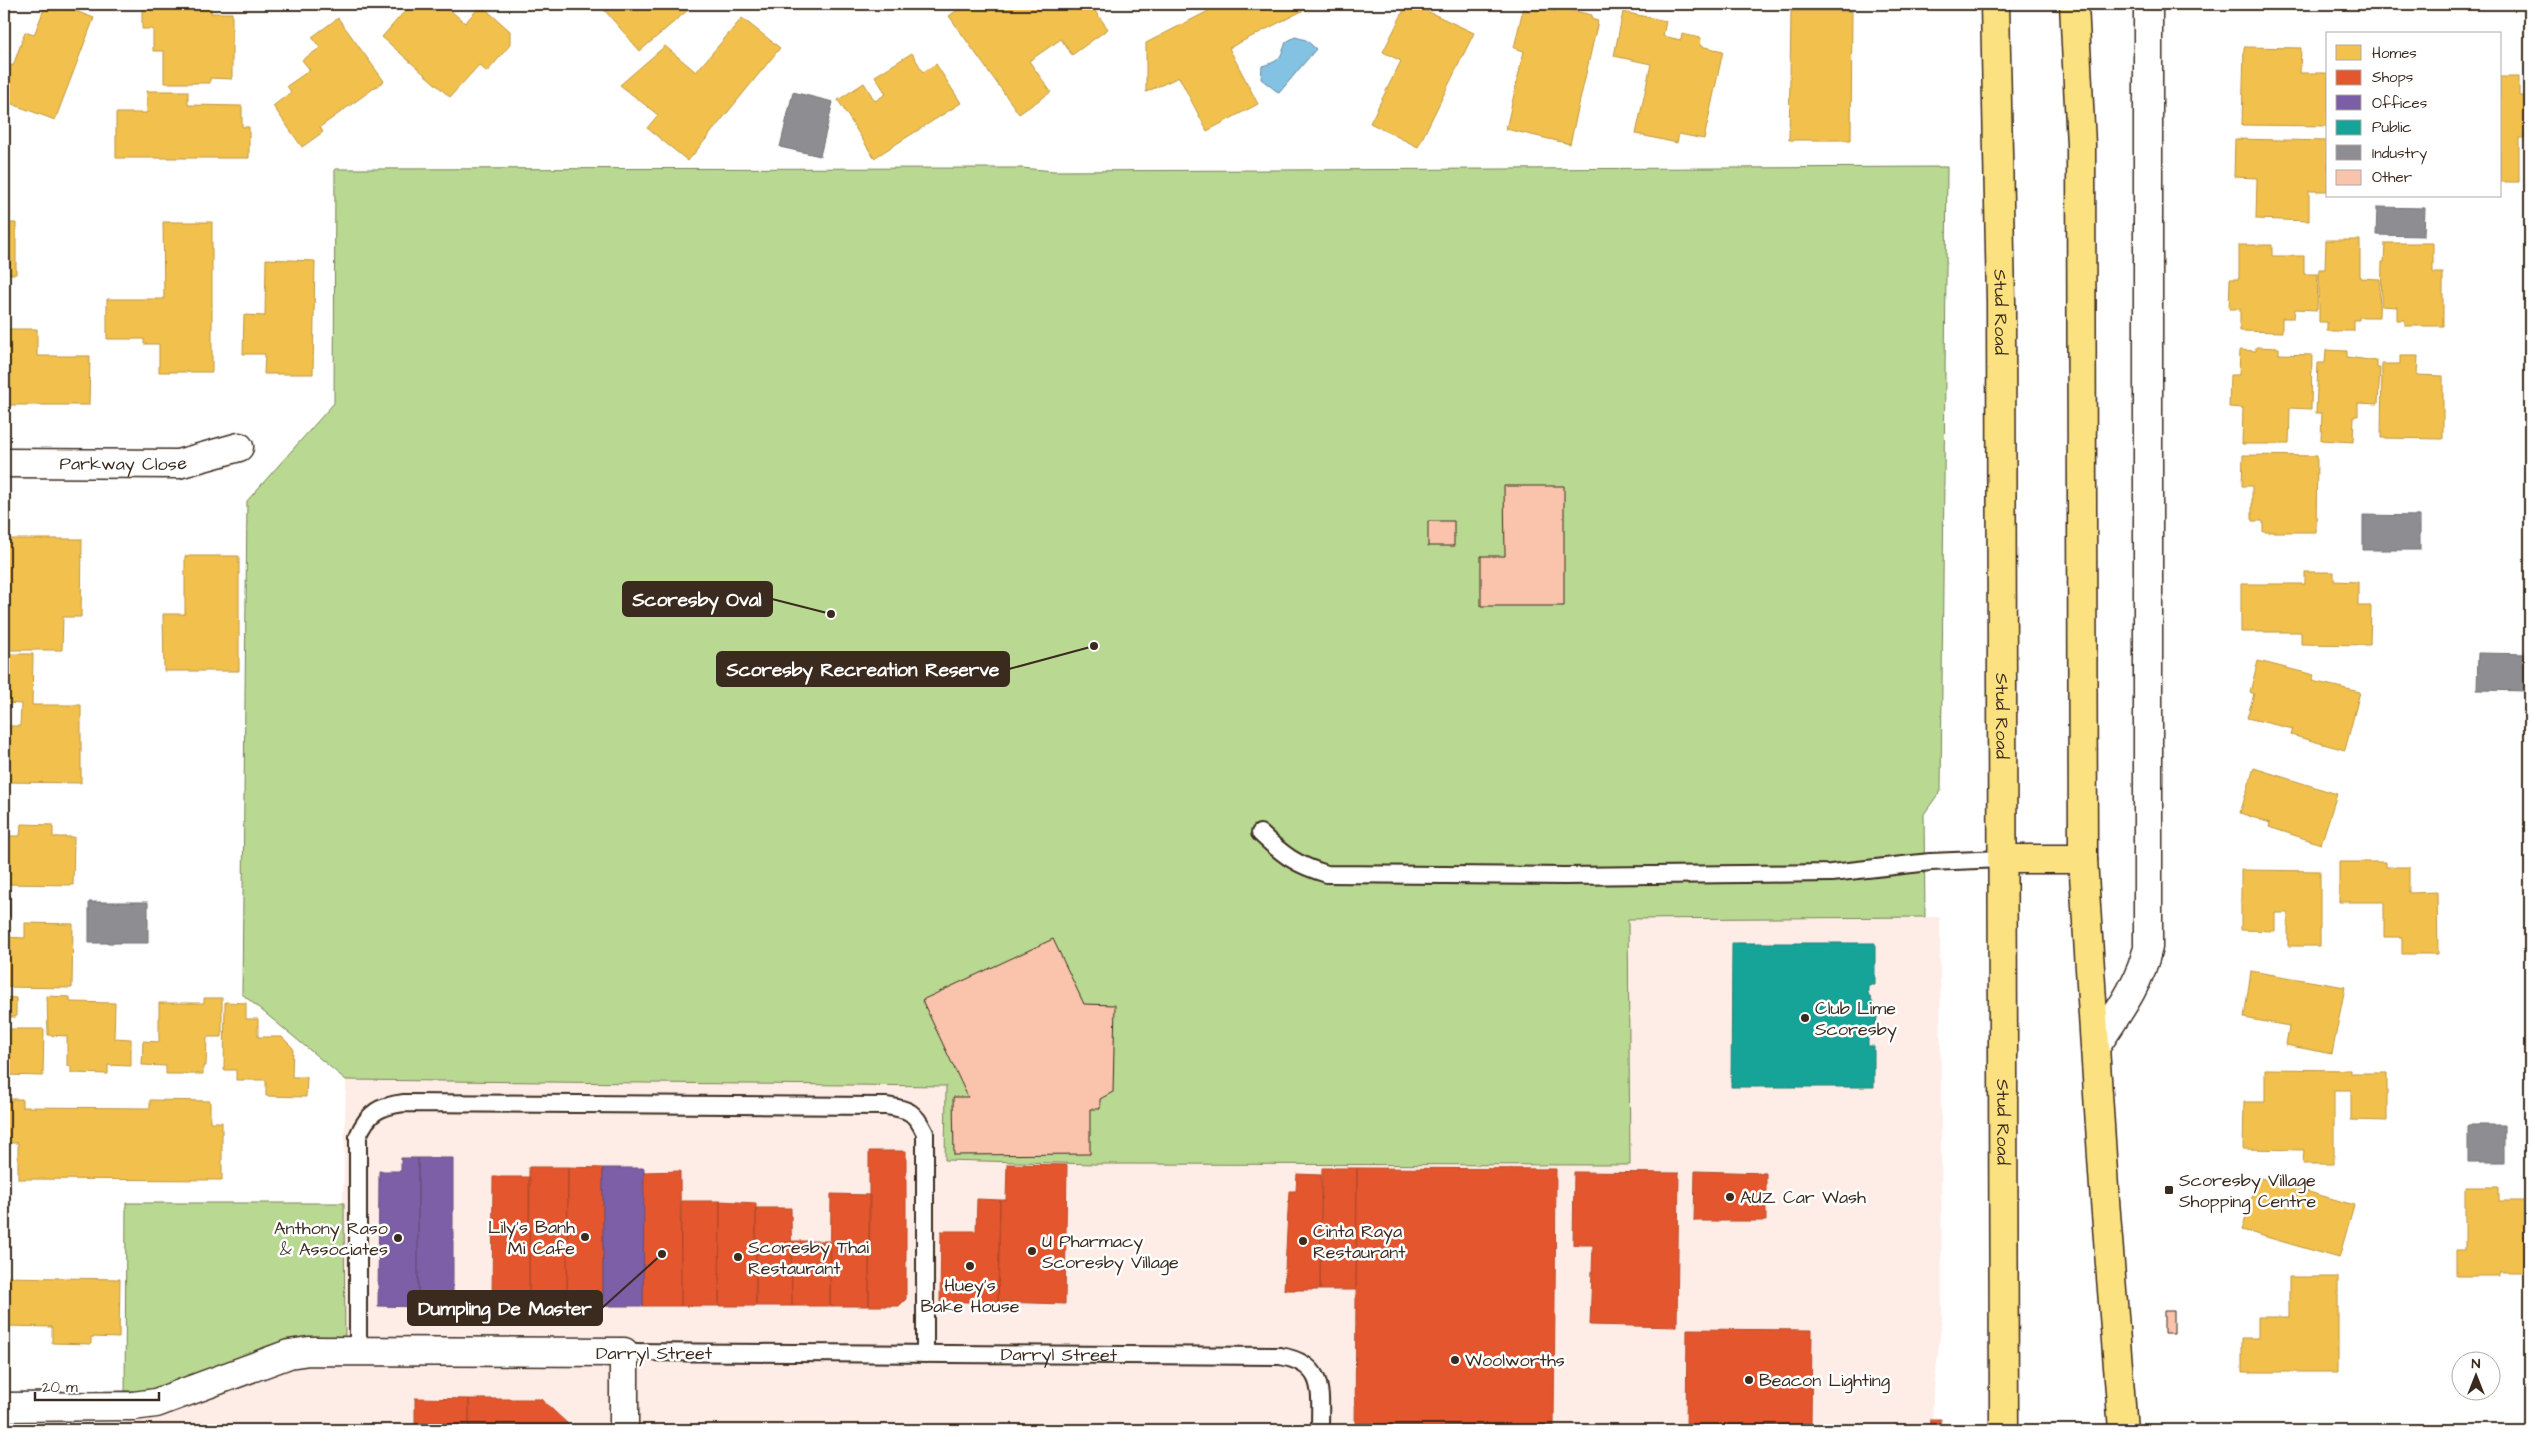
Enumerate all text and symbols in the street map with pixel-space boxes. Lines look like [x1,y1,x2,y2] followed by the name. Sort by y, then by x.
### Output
[2326,32,2502,198] legend
[2372,43,2417,64] text: Homes
[2372,67,2414,88] text: Shops
[2372,93,2428,114] text: Offices
[2372,117,2412,138] text: Public
[2372,143,2427,165] text: Industry
[2372,167,2412,188] text: Other
[1988,269,2014,355] street label: Stud Road
[59,450,190,477] street label: Parkway Close
[623,582,772,616] callout: Scoresby Oval
[631,587,762,615] text: Scoresby Oval
[717,652,1009,686] callout: Scoresby Recreation Reserve
[726,657,1000,685] text: Scoresby Recreation Reserve
[1989,673,2015,759] street label: Stud Road
[1815,996,1897,1043] place label: Club Lime Scoresby
[1799,1012,1811,1024] marker: Club Lime Scoresby
[1991,1079,2016,1165] street label: Stud Road
[2179,1168,2317,1215] place label: Scoresby Village Shopping Centre
[2163,1184,2175,1196] marker: Scoresby Village Shopping Centre
[1740,1185,1866,1210] place label: AUZ Car Wash
[1724,1191,1736,1203] marker: AUZ Car Wash
[488,1215,575,1261] place label: Lily's Banh Mi Cafe
[274,1216,388,1262] place label: Anthony Raso & Associates
[1313,1219,1406,1265] place label: Cinta Raya Restaurant
[1042,1229,1179,1276] place label: U Pharmacy Scoresby Village
[579,1231,591,1243] marker: Lily's Banh Mi Cafe
[392,1232,404,1244] marker: Anthony Raso & Associates
[748,1235,869,1281] place label: Scoresby Thai Restaurant
[1297,1235,1309,1247] marker: Cinta Raya Restaurant
[1026,1245,1038,1257] marker: U Pharmacy Scoresby Village
[732,1251,744,1263] marker: Scoresby Thai Restaurant
[964,1260,976,1272] marker: Huey's Bake House
[921,1273,1020,1319] place label: Huey's Bake House
[408,1291,602,1325] callout: Dumpling De Master
[418,1296,592,1324] text: Dumpling De Master
[596,1341,713,1367] street label: Darryl Street
[1001,1342,1118,1368] street label: Darryl Street
[1465,1348,1565,1373] place label: Woolworths
[2452,1352,2502,1402] north arrow
[1449,1354,1461,1366] marker: Woolworths
[2472,1354,2481,1374] text: N
[1759,1368,1890,1394] place label: Beacon Lighting
[35,1369,159,1401] scale bar
[1743,1374,1755,1386] marker: Beacon Lighting
[42,1377,78,1398] text: 20 m

